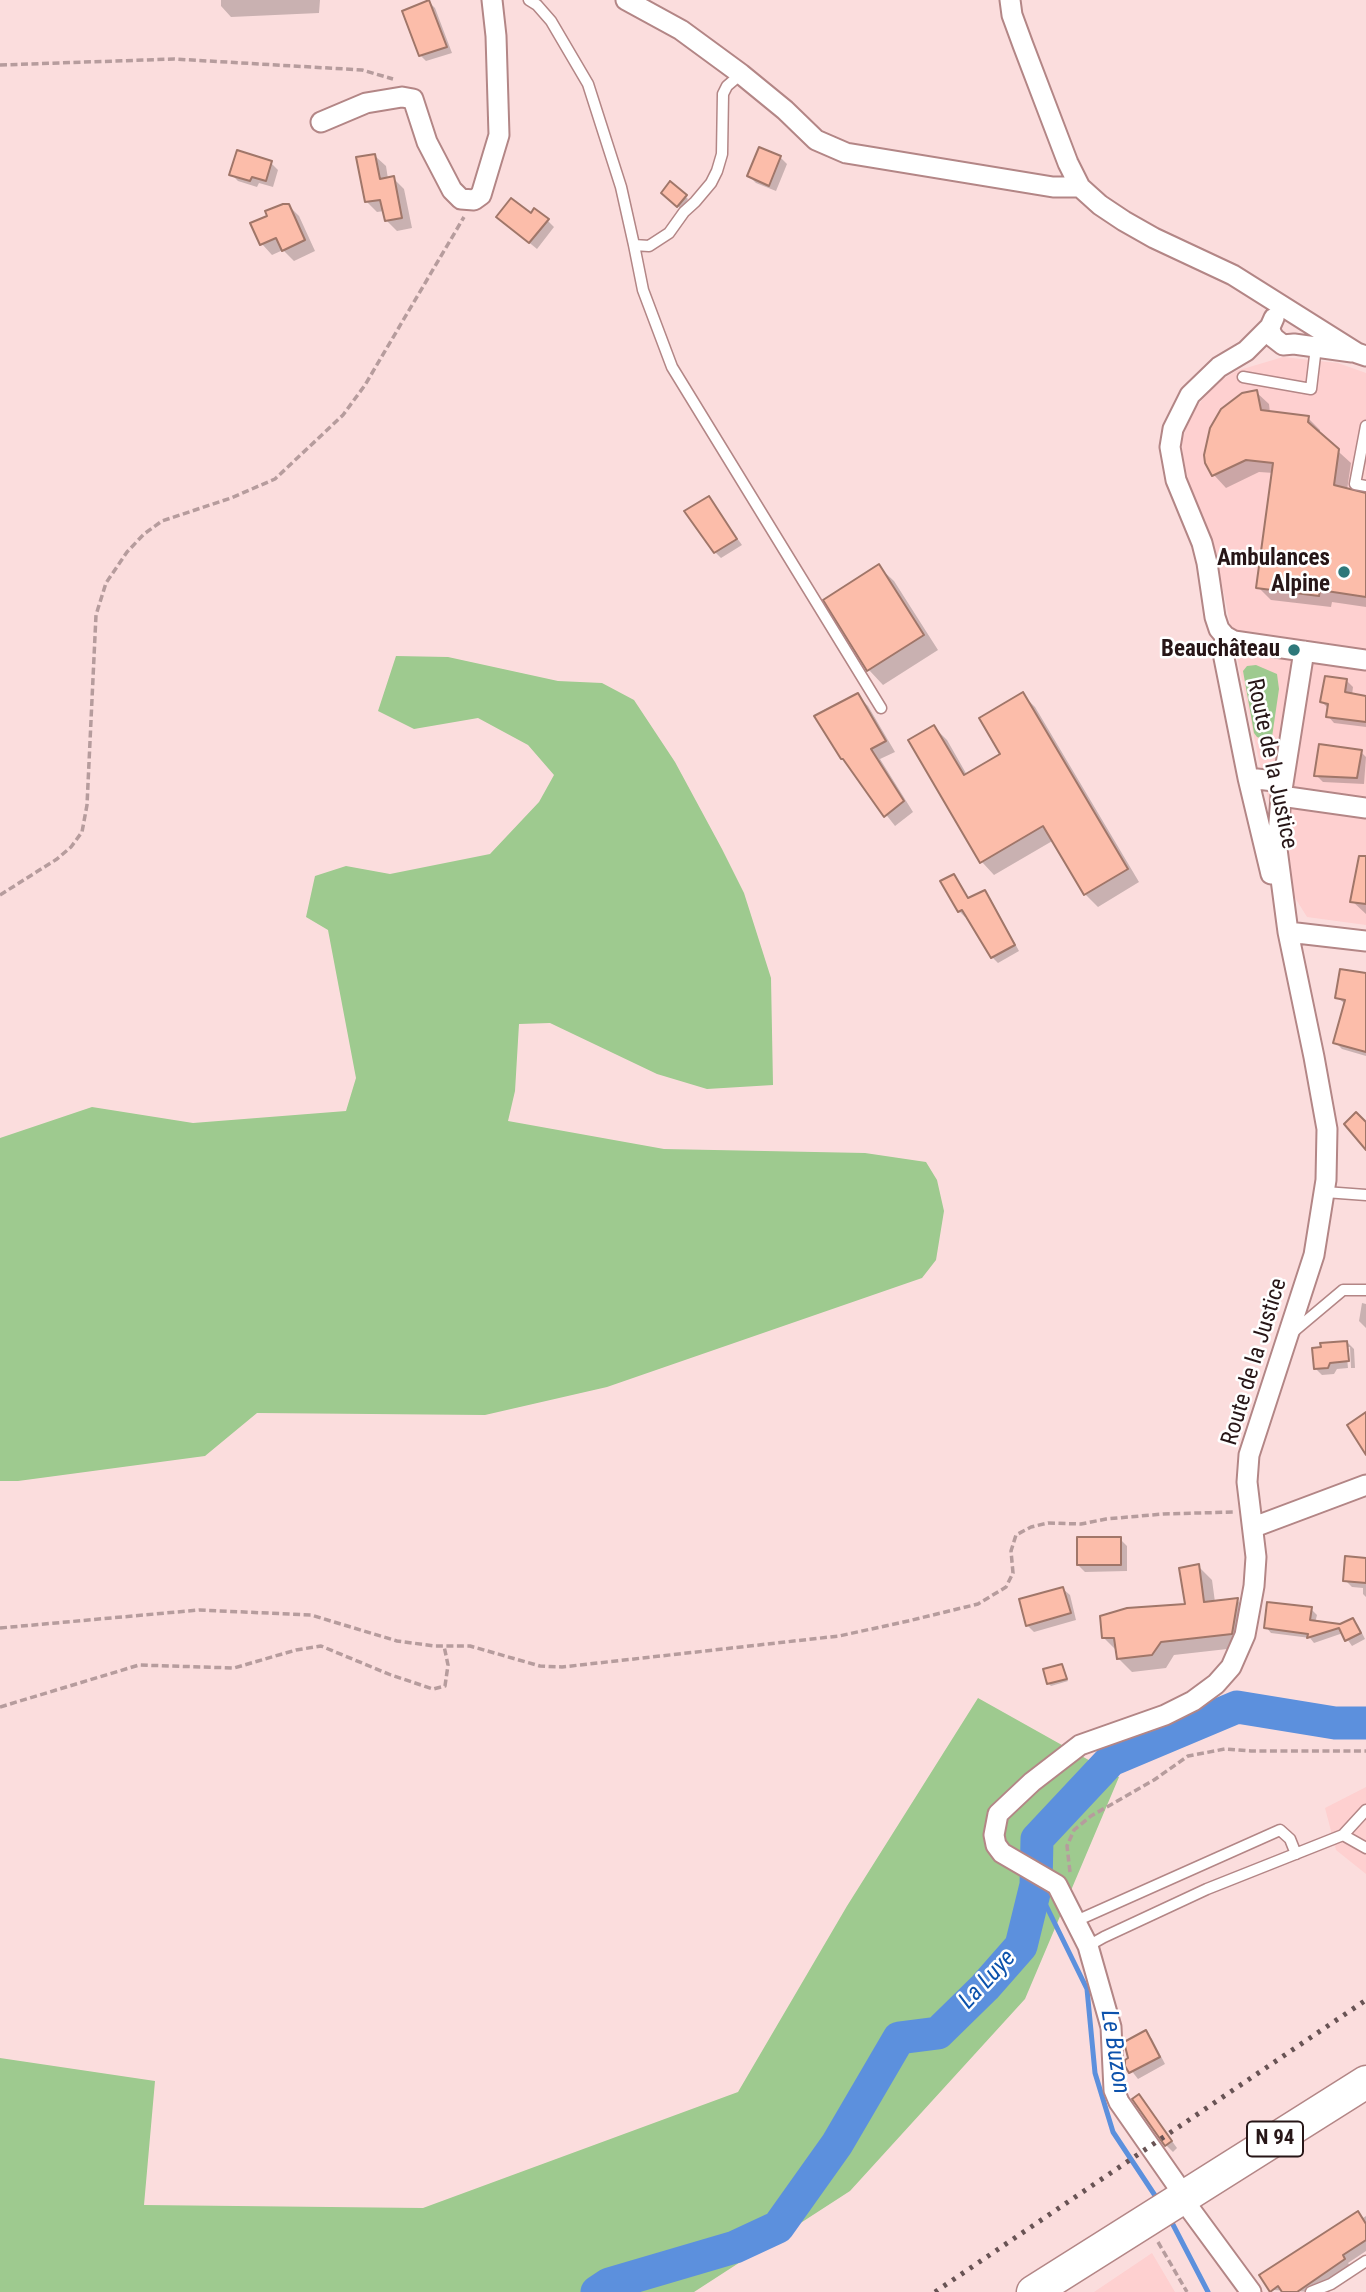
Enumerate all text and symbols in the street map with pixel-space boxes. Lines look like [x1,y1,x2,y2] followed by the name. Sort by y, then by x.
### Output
[1217,545,1330,599] place label: Ambulances Alpine
[1336,564,1352,580] marker: Ambulances Alpine
[1161,636,1280,664] place label: Beauchâteau
[1286,642,1302,658] marker: Beauchâteau
[1240,677,1302,851] street label: Route de la Justice
[1217,1275,1293,1449] street label: Route de la Justice
[954,1945,1022,2015] water label: La Luye
[1093,2008,1135,2096] water label: Le Buzon
[1247,2122,1303,2156] road number: N 94

